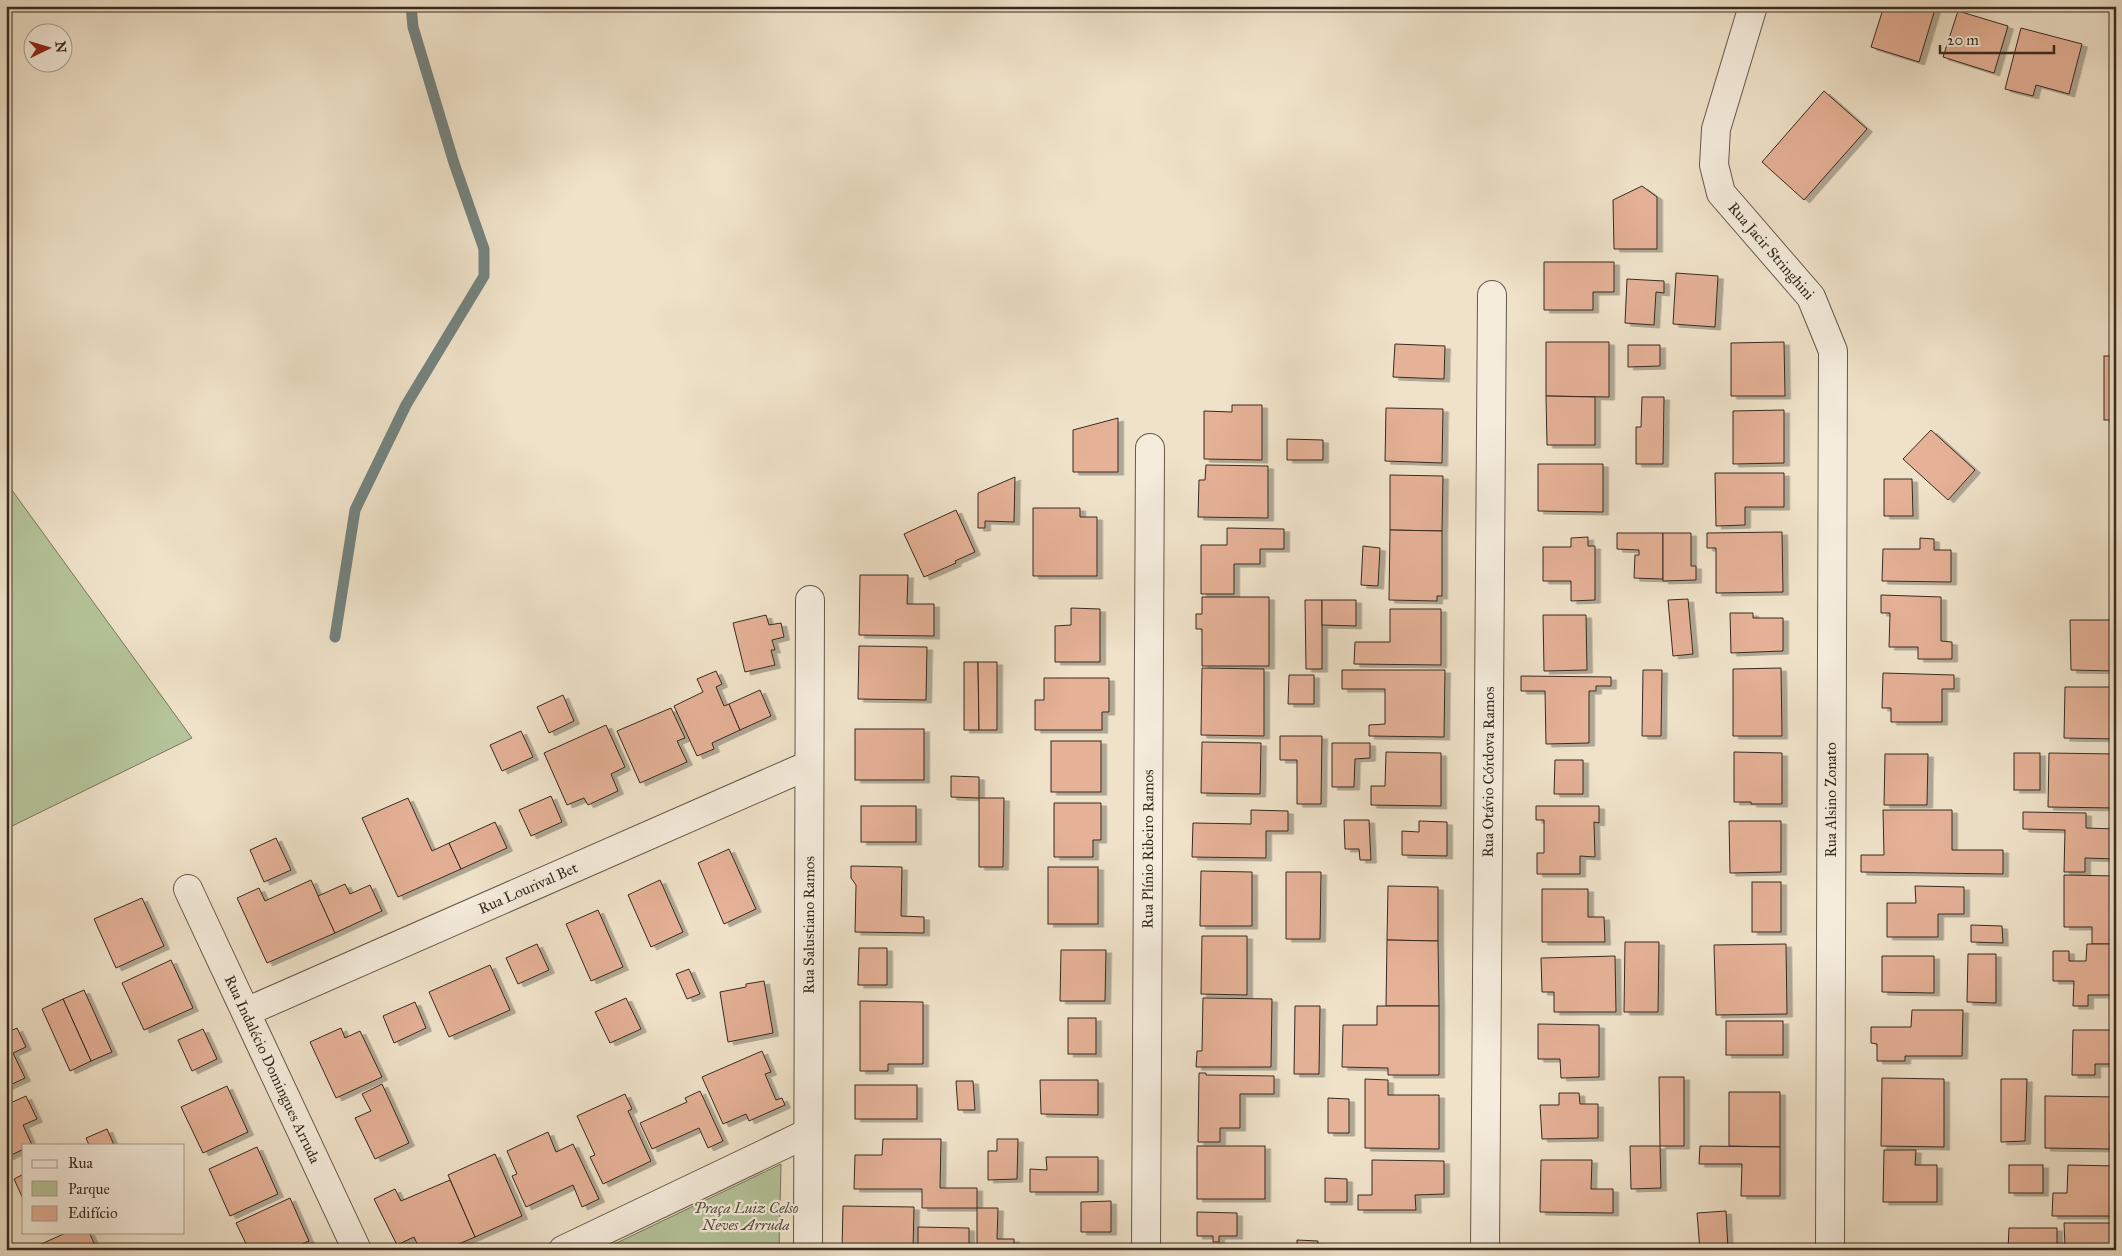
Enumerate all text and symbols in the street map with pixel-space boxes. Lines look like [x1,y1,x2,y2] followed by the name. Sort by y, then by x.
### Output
[22,22,72,72] north arrow
[1940,22,2053,54] scale bar
[1947,31,1979,49] text: 20 m
[51,40,69,54] text: N
[1724,199,1818,303] street label: Rua Jacir Stringhini
[1479,686,1498,858] street label: Rua Otávio Córdova Ramos
[1822,742,1840,858] street label: Rua Alsino Zonato
[1139,769,1157,929] street label: Rua Plínio Ribeiro Ramos
[800,856,818,994] street label: Rua Salustiano Ramos
[476,858,581,918] street label: Rua Lourival Bet
[221,972,324,1167] street label: Rua Indalécio Domingues Arruda
[22,1144,185,1234] legend
[68,1154,93,1172] text: Rua
[68,1180,110,1199] text: Parque
[694,1199,799,1234] park label: Praça Luiz Celso Neves Arruda
[68,1204,118,1222] text: Edifício

